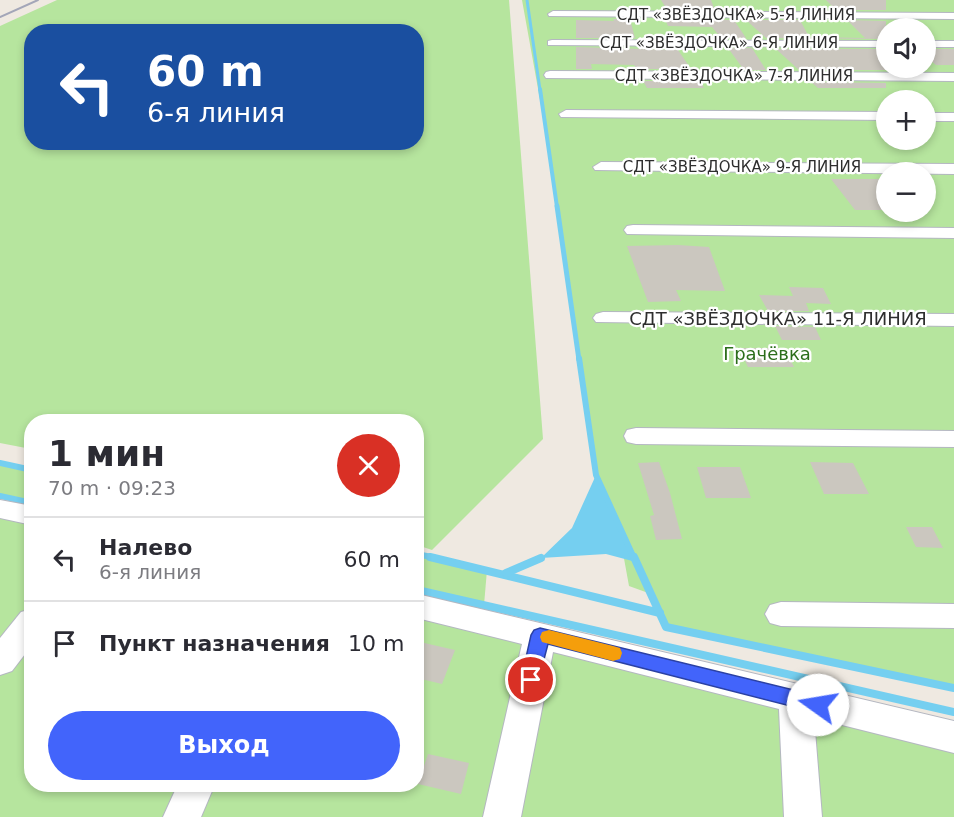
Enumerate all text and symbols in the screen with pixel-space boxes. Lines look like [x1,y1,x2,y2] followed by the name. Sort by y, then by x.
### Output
[617,5,855,24] street label: СДТ «ЗВЁЗДОЧКА» 5-Я ЛИНИЯ
[876,18,936,222] map controls
[876,18,936,78] button: sound
[600,33,838,52] street label: СДТ «ЗВЁЗДОЧКА» 6-Я ЛИНИЯ
[147,47,264,96] text: 60 m
[48,48,126,126] icon: left
[615,66,853,85] street label: СДТ «ЗВЁЗДОЧКА» 7-Я ЛИНИЯ
[876,90,936,150] button: +
[147,97,285,128] text: 6-я линия
[623,157,861,176] street label: СДТ «ЗВЁЗДОЧКА» 9-Я ЛИНИЯ
[876,162,936,222] button: −
[629,308,927,329] street label: СДТ «ЗВЁЗДОЧКА» 11-Я ЛИНИЯ
[723,343,811,364] park label: Грачёвка
[48,433,165,474] text: 1 мин
[337,434,400,497] button: close
[48,476,176,500] text: 70 m · 09:23
[99,535,192,560] text: Налево
[48,543,81,576] icon: left
[344,547,400,572] text: 60 m
[99,560,201,584] text: 6-я линия
[48,627,81,660] icon: arrive
[99,631,330,656] text: Пункт назначения
[348,631,404,656] text: 10 m
[505,654,556,705] pin
[514,663,547,696] icon: arrive
[786,673,850,737] position arrow
[48,711,400,780] button: Выход

